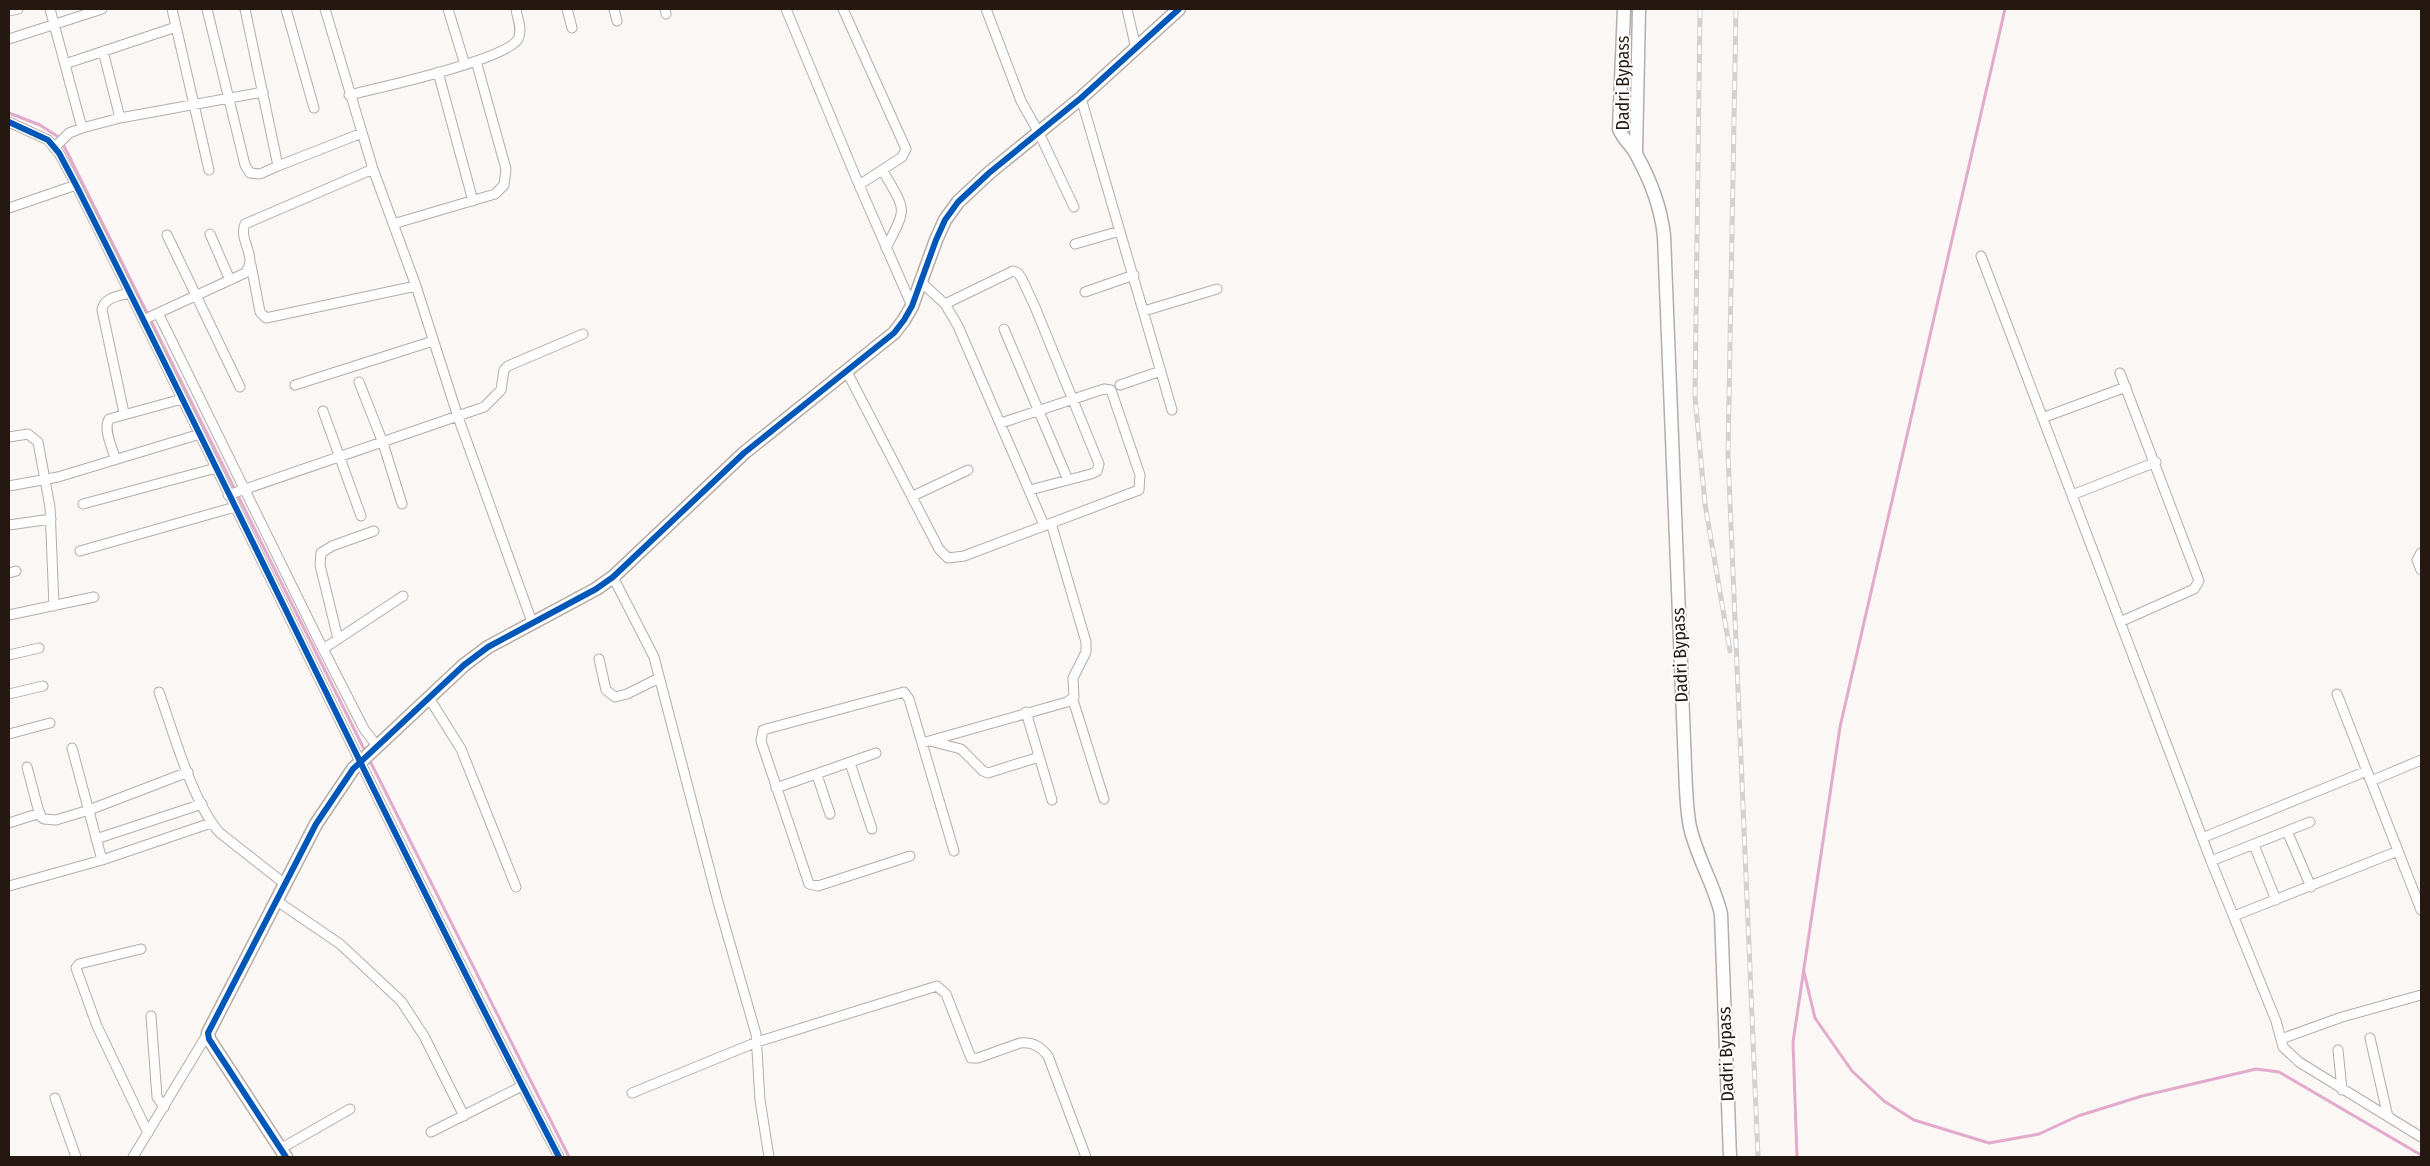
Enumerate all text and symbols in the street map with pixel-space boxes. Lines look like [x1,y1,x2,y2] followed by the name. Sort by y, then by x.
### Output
[1612,35,1634,130] street label: Dadri Bypass
[1667,607,1693,703] street label: Dadri Bypass
[1713,1006,1739,1102] street label: Dadri Bypass

